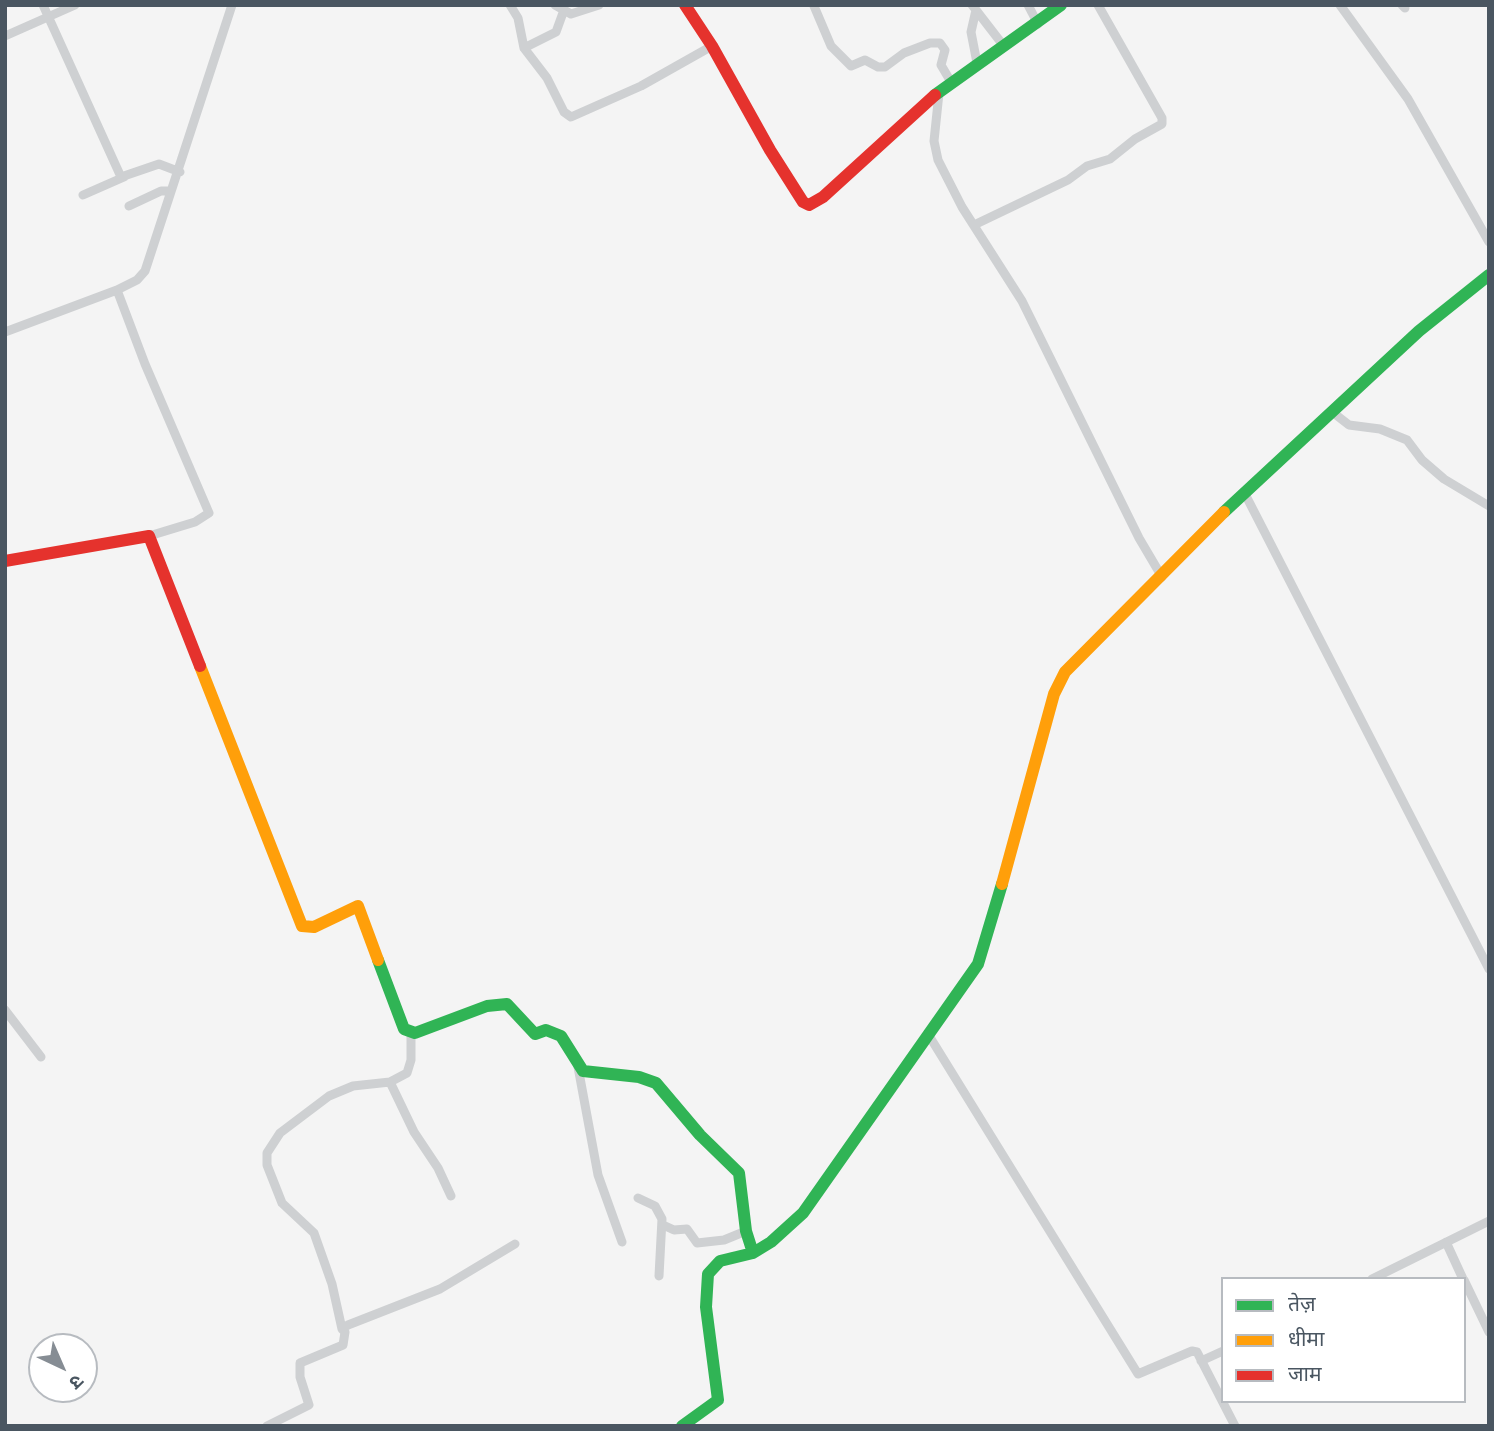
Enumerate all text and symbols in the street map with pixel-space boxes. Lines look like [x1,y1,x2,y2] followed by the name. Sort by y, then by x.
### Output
[1221,1277,1466,1403] legend
[1288,1292,1316,1316] text: तेज़
[1288,1327,1324,1351] text: धीमा
[28,1333,98,1403] north arrow
[1288,1362,1322,1386] text: जाम
[65,1370,88,1393] text: उ

